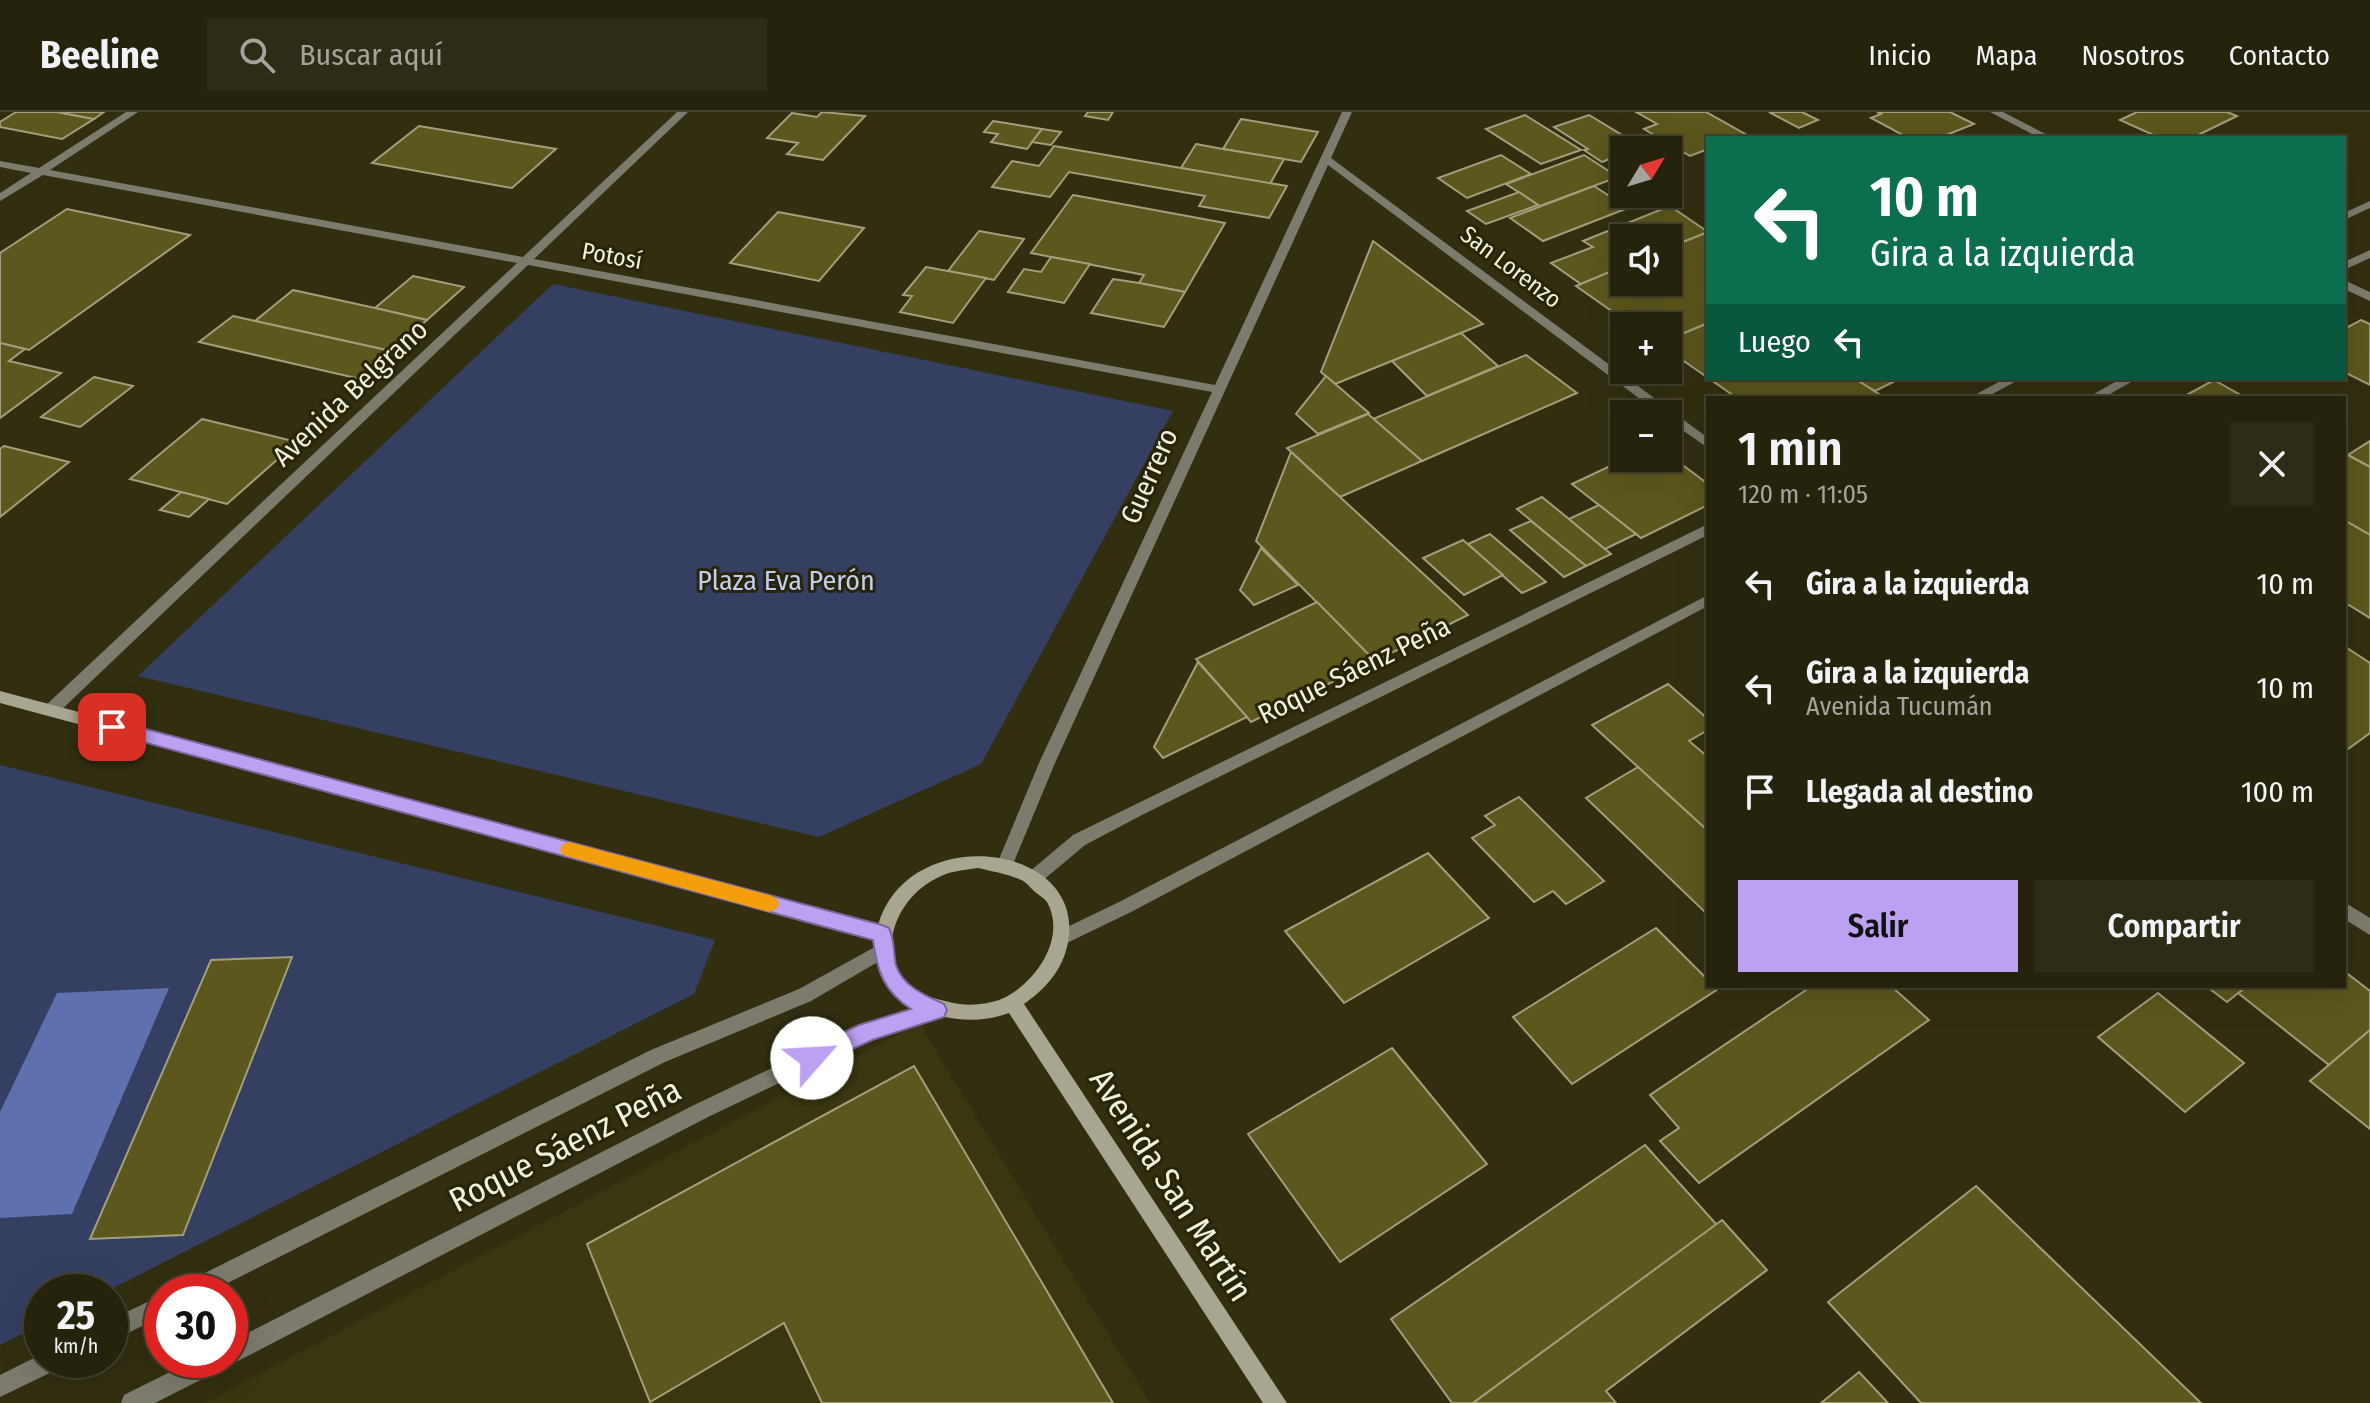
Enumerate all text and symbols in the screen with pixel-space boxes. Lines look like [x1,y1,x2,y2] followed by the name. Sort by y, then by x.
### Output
[207,19,767,91] search box
[40,32,159,78] text: Beeline
[235,33,279,77] icon: search
[299,37,443,73] text: Buscar aquí
[1869,39,1931,72] text: Inicio
[1975,39,2037,72] text: Mapa
[2081,39,2185,72] text: Nosotros
[2229,39,2330,72] text: Contacto
[1610,136,1682,208] north arrow
[1610,136,1682,472] map controls
[1870,164,1979,231] text: 10 m
[1738,168,1842,272] icon: left
[1455,220,1567,314] street label: San Lorenzo
[1610,224,1682,296] button: sound
[1870,232,2135,276] text: Gira a la izquierda
[580,237,644,275] street label: Potosí
[1610,312,1682,384] button: +
[266,313,434,473] street label: Avenida Belgrano
[1827,320,1871,364] icon: left
[1738,324,1811,360] text: Luego
[1610,400,1682,472] button: −
[1738,420,1843,478] text: 1 min
[2230,422,2314,506] button: close
[1113,423,1185,529] street label: Guerrero
[1738,479,1868,510] text: 120 m · 11:05
[1738,562,1782,606] icon: left
[697,564,875,597] park label: Plaza Eva Perón
[1806,566,2029,602] text: Gira a la izquierda
[2257,566,2314,602] text: 10 m
[1253,609,1455,731] street label: Roque Sáenz Peña
[1806,655,2029,691] text: Gira a la izquierda
[1738,666,1782,710] icon: left
[2257,670,2314,706] text: 10 m
[1806,691,1993,722] text: Avenida Tucumán
[78,693,146,761] pin
[90,705,134,749] icon: arrive
[1738,770,1782,814] icon: arrive
[1806,774,2033,810] text: Llegada al destino
[2241,774,2314,810] text: 100 m
[1738,880,2018,972] button: Salir
[2034,880,2314,972] button: Compartir
[770,1016,854,1100] position arrow
[1081,1061,1261,1309] street label: Avenida San Martín
[442,1069,688,1221] street label: Roque Sáenz Peña
[144,1274,248,1378] speed limit sign: 30
[57,1292,95,1340] text: 25
[54,1334,98,1358] text: km/h

